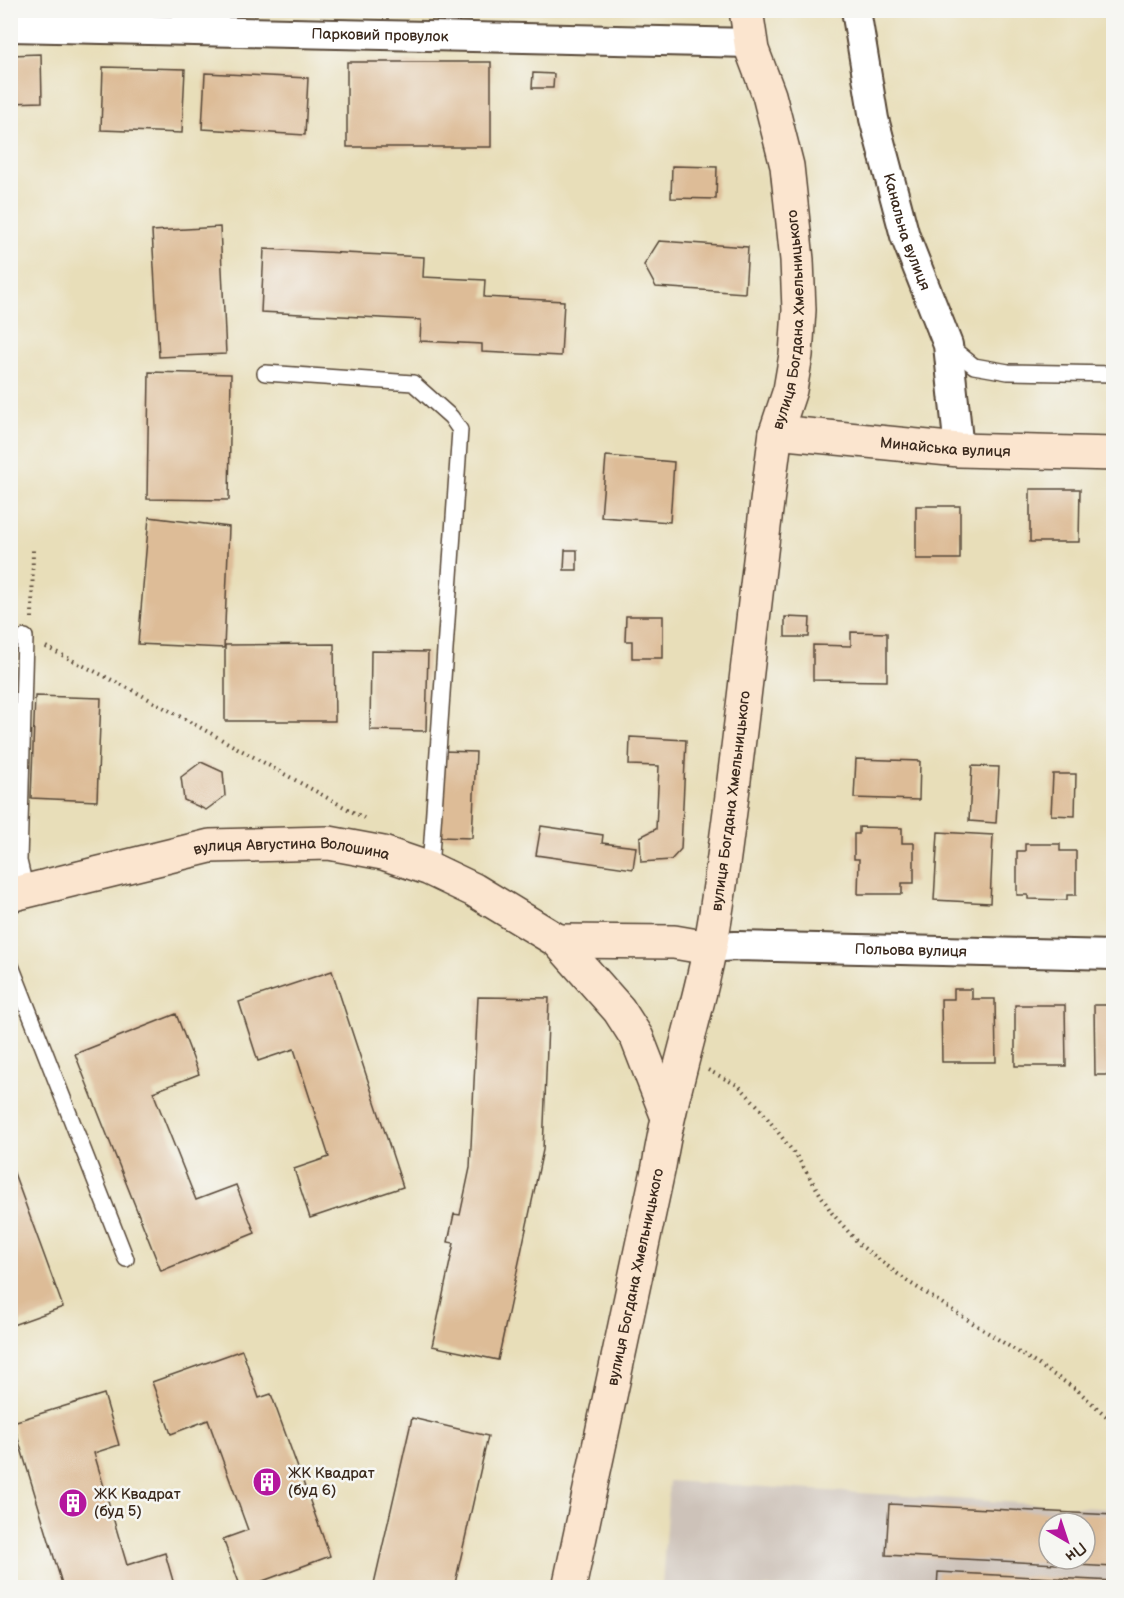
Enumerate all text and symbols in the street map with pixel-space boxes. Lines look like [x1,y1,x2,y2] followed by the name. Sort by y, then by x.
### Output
[311,25,449,46] street label: Парковий провулок
[879,171,935,293] street label: Канальна вулиця
[769,209,809,432] street label: вулиця Богдана Хмельницького
[879,433,1011,461] street label: Минайська вулиця
[707,690,755,912] street label: вулиця Богдана Хмельницького
[192,834,393,865] street label: вулиця Августина Волошина
[854,940,967,962] street label: Польова вулиця
[603,1166,668,1388] street label: вулиця Богдана Хмельницького
[288,1464,375,1500] place label: ЖК Квадрат (буд 6)
[251,1466,283,1498] building icon: ЖК Квадрат (буд 6)
[94,1485,181,1521] place label: ЖК Квадрат (буд 5)
[57,1487,89,1519] building icon: ЖК Квадрат (буд 5)
[1037,1511,1097,1571] north arrow
[1061,1537,1090,1566] text: Пн

